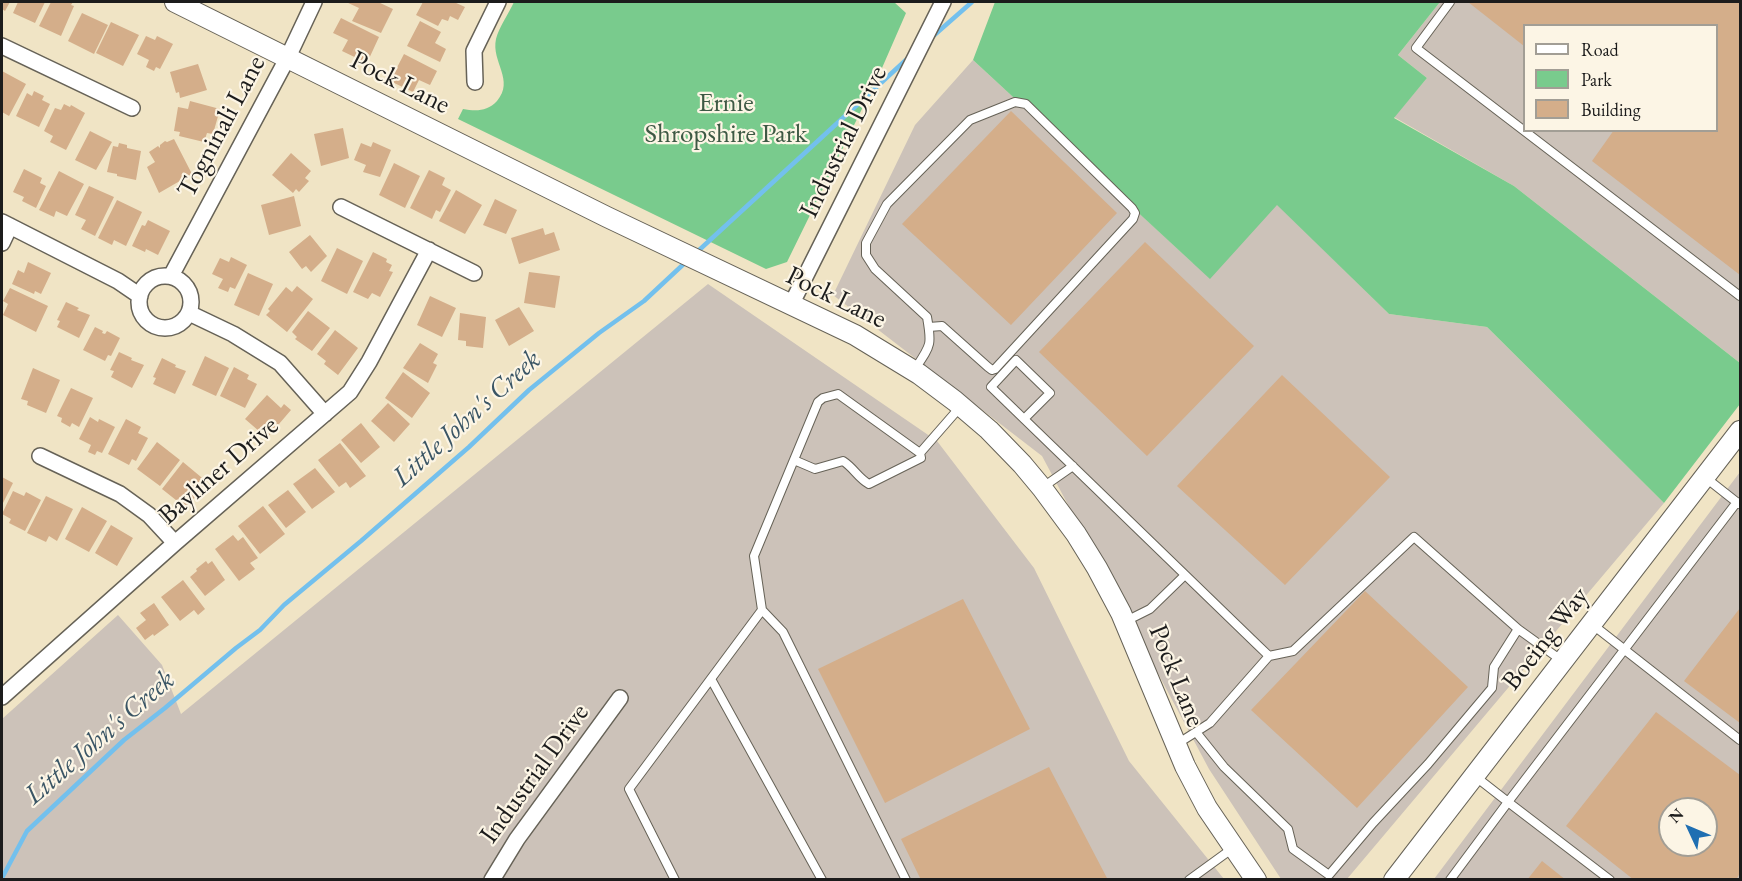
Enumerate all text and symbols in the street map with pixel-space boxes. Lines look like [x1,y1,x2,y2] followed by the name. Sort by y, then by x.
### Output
[1523,24,1718,132] legend
[1581,38,1619,61] text: Road
[345,44,455,122] street label: Pock Lane
[171,50,273,204] street label: Togninali Lane
[793,61,895,223] street label: Industrial Drive
[1581,68,1612,91] text: Park
[644,88,808,151] park label: Ernie Shropshire Park
[1581,98,1641,121] text: Building
[781,260,891,336] street label: Pock Lane
[386,343,548,495] water label: Little John's Creek
[152,410,286,532] street label: Bayliner Drive
[1496,581,1596,697] street label: Boeing Way
[1141,620,1211,732] street label: Pock Lane
[18,663,182,813] water label: Little John's Creek
[474,698,596,850] street label: Industrial Drive
[1658,797,1718,857] north arrow
[1664,804,1688,827] text: N

